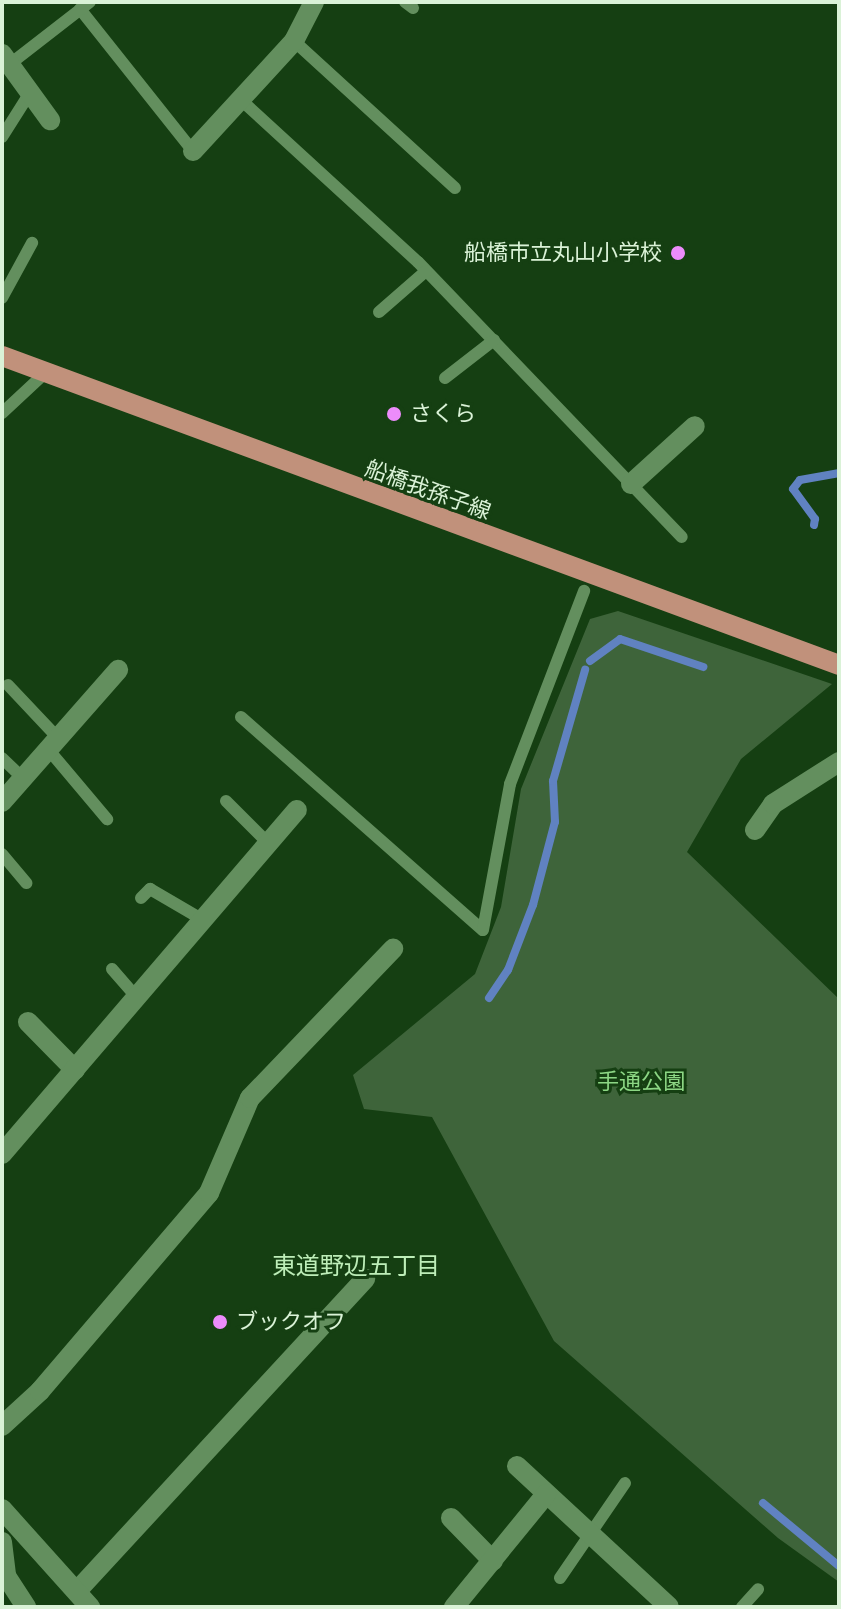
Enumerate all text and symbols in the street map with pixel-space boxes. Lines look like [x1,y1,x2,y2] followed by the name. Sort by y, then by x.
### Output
[464,240,662,266] place label: 船橋市立丸山小学校
[669,244,687,262] marker: 船橋市立丸山小学校
[410,401,476,427] place label: さくら
[385,405,403,423] marker: さくら
[361,455,495,525] street label: 船橋我孫子線
[597,1069,685,1095] park label: 手通公園
[272,1251,440,1279] district label: 東道野辺五丁目
[236,1309,346,1335] place label: ブックオフ
[211,1313,229,1331] marker: ブックオフ

